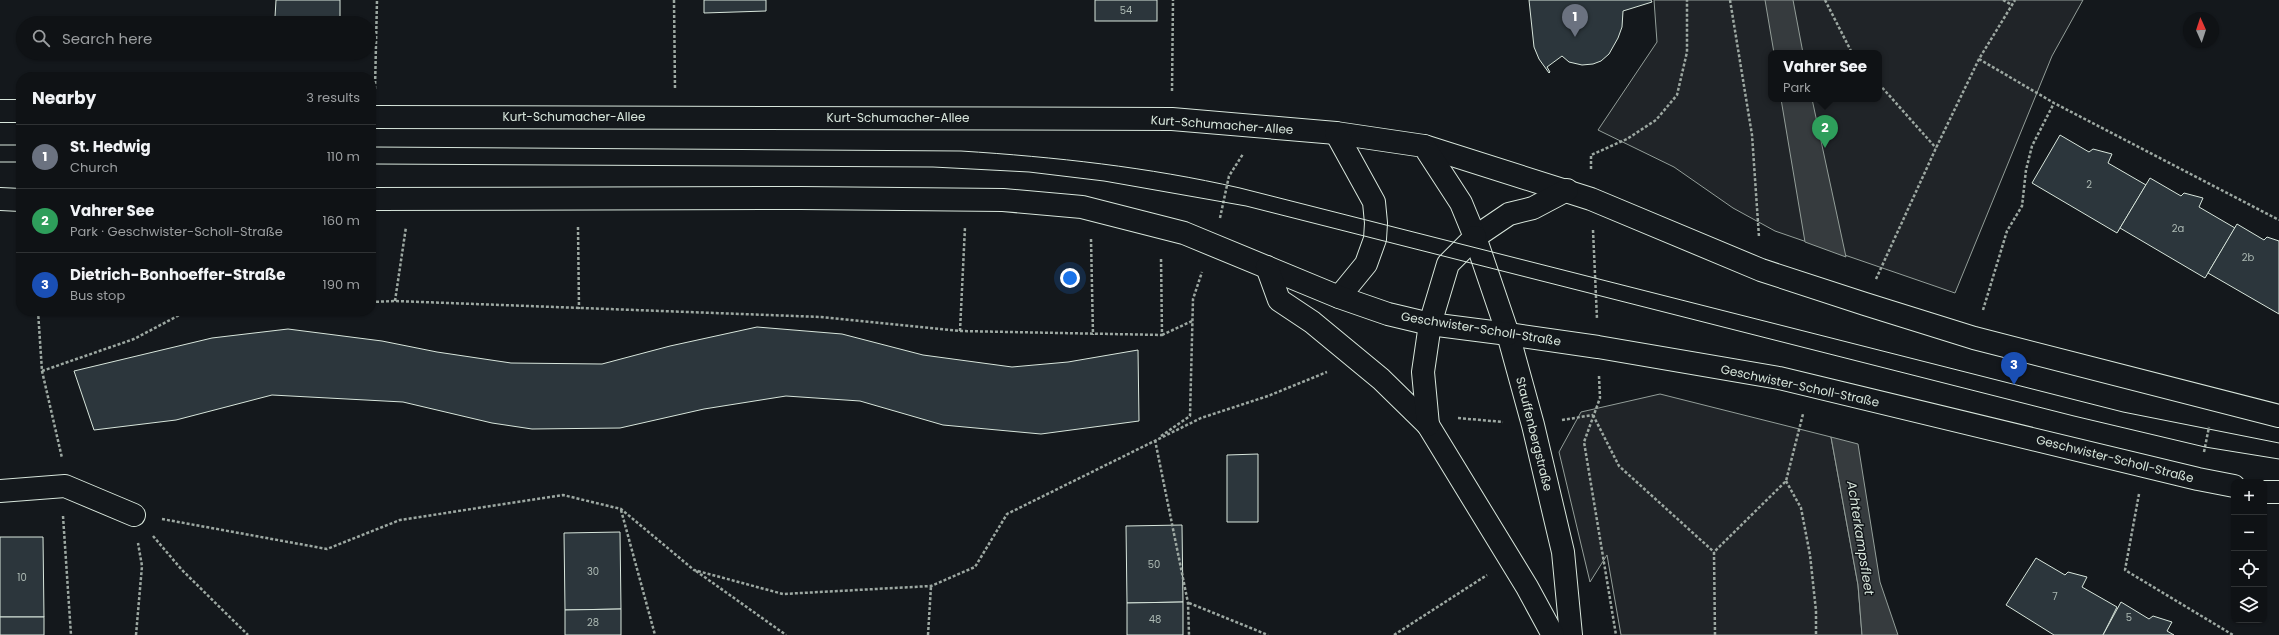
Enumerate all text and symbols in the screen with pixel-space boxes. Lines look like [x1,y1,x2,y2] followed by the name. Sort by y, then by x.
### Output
[1120,3,1132,18] house number: 54
[1562,4,1588,37] pin: 1
[2183,12,2219,48] north arrow
[16,16,376,60] search box
[30,27,52,49] icon: search
[62,28,152,49] text: Search here
[1768,50,1882,102] popup
[1783,56,1867,77] text: Vahrer See
[1783,78,1811,97] text: Park
[32,86,96,110] text: Nearby
[306,88,360,107] text: 3 results
[503,108,645,125] street label: Kurt-Schumacher-Allee
[827,109,969,126] street label: Kurt-Schumacher-Allee
[1150,111,1294,138] street label: Kurt-Schumacher-Allee
[1812,115,1838,148] pin: 2
[70,136,151,157] text: St. Hedwig
[43,147,47,166] text: 1
[327,147,360,166] text: 110 m
[70,158,118,177] text: Church
[2086,177,2092,192] house number: 2
[70,200,154,221] text: Vahrer See
[41,211,49,230] text: 2
[323,211,360,230] text: 160 m
[2172,221,2184,236] house number: 2a
[70,222,283,241] text: Park · Geschwister-Scholl-Straße
[2242,250,2254,265] house number: 2b
[70,264,286,285] text: Dietrich-Bonhoeffer-Straße
[1060,268,1080,288] your location
[41,275,49,294] text: 3
[323,275,360,294] text: 190 m
[70,286,125,305] text: Bus stop
[1400,307,1562,350] street label: Geschwister-Scholl-Straße
[2001,352,2027,385] pin: 3
[1719,360,1881,411] street label: Geschwister-Scholl-Straße
[1512,375,1557,493] street label: Stauffenbergstraße
[2035,431,2196,486] street label: Geschwister-Scholl-Straße
[1842,479,1879,597] water label: Achterkampsfleet
[2231,479,2267,623] map controls
[2231,479,2267,515] button: +
[2231,515,2267,551] button: −
[2231,551,2267,587] button: locate
[1148,557,1160,572] house number: 50
[587,564,599,579] house number: 30
[17,570,27,585] house number: 10
[2231,587,2267,623] button: layers
[2052,589,2058,604] house number: 7
[2126,610,2132,625] house number: 5
[1149,612,1161,627] house number: 48
[587,615,599,630] house number: 28

